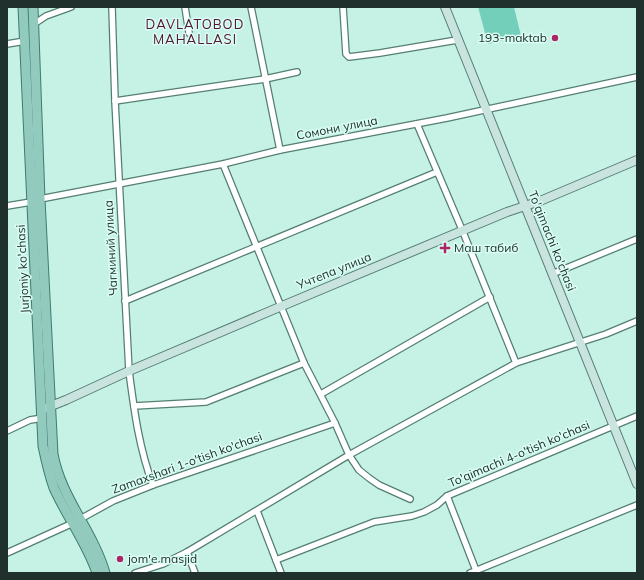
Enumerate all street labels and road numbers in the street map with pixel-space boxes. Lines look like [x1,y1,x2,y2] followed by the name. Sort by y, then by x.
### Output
[295,112,379,143] street label: Сомони улица
[525,188,580,293] street label: To'qimachi ko'chasi
[101,200,120,296] street label: Чагминий улица
[13,224,32,314] street label: Jurjoniy ko'chasi
[293,249,373,293] street label: Учтепа улица
[446,417,592,490] street label: To'qimachi 4-o'tish ko'chasi
[110,428,264,497] street label: Zamaxshari 1-o'tish ko'chasi

